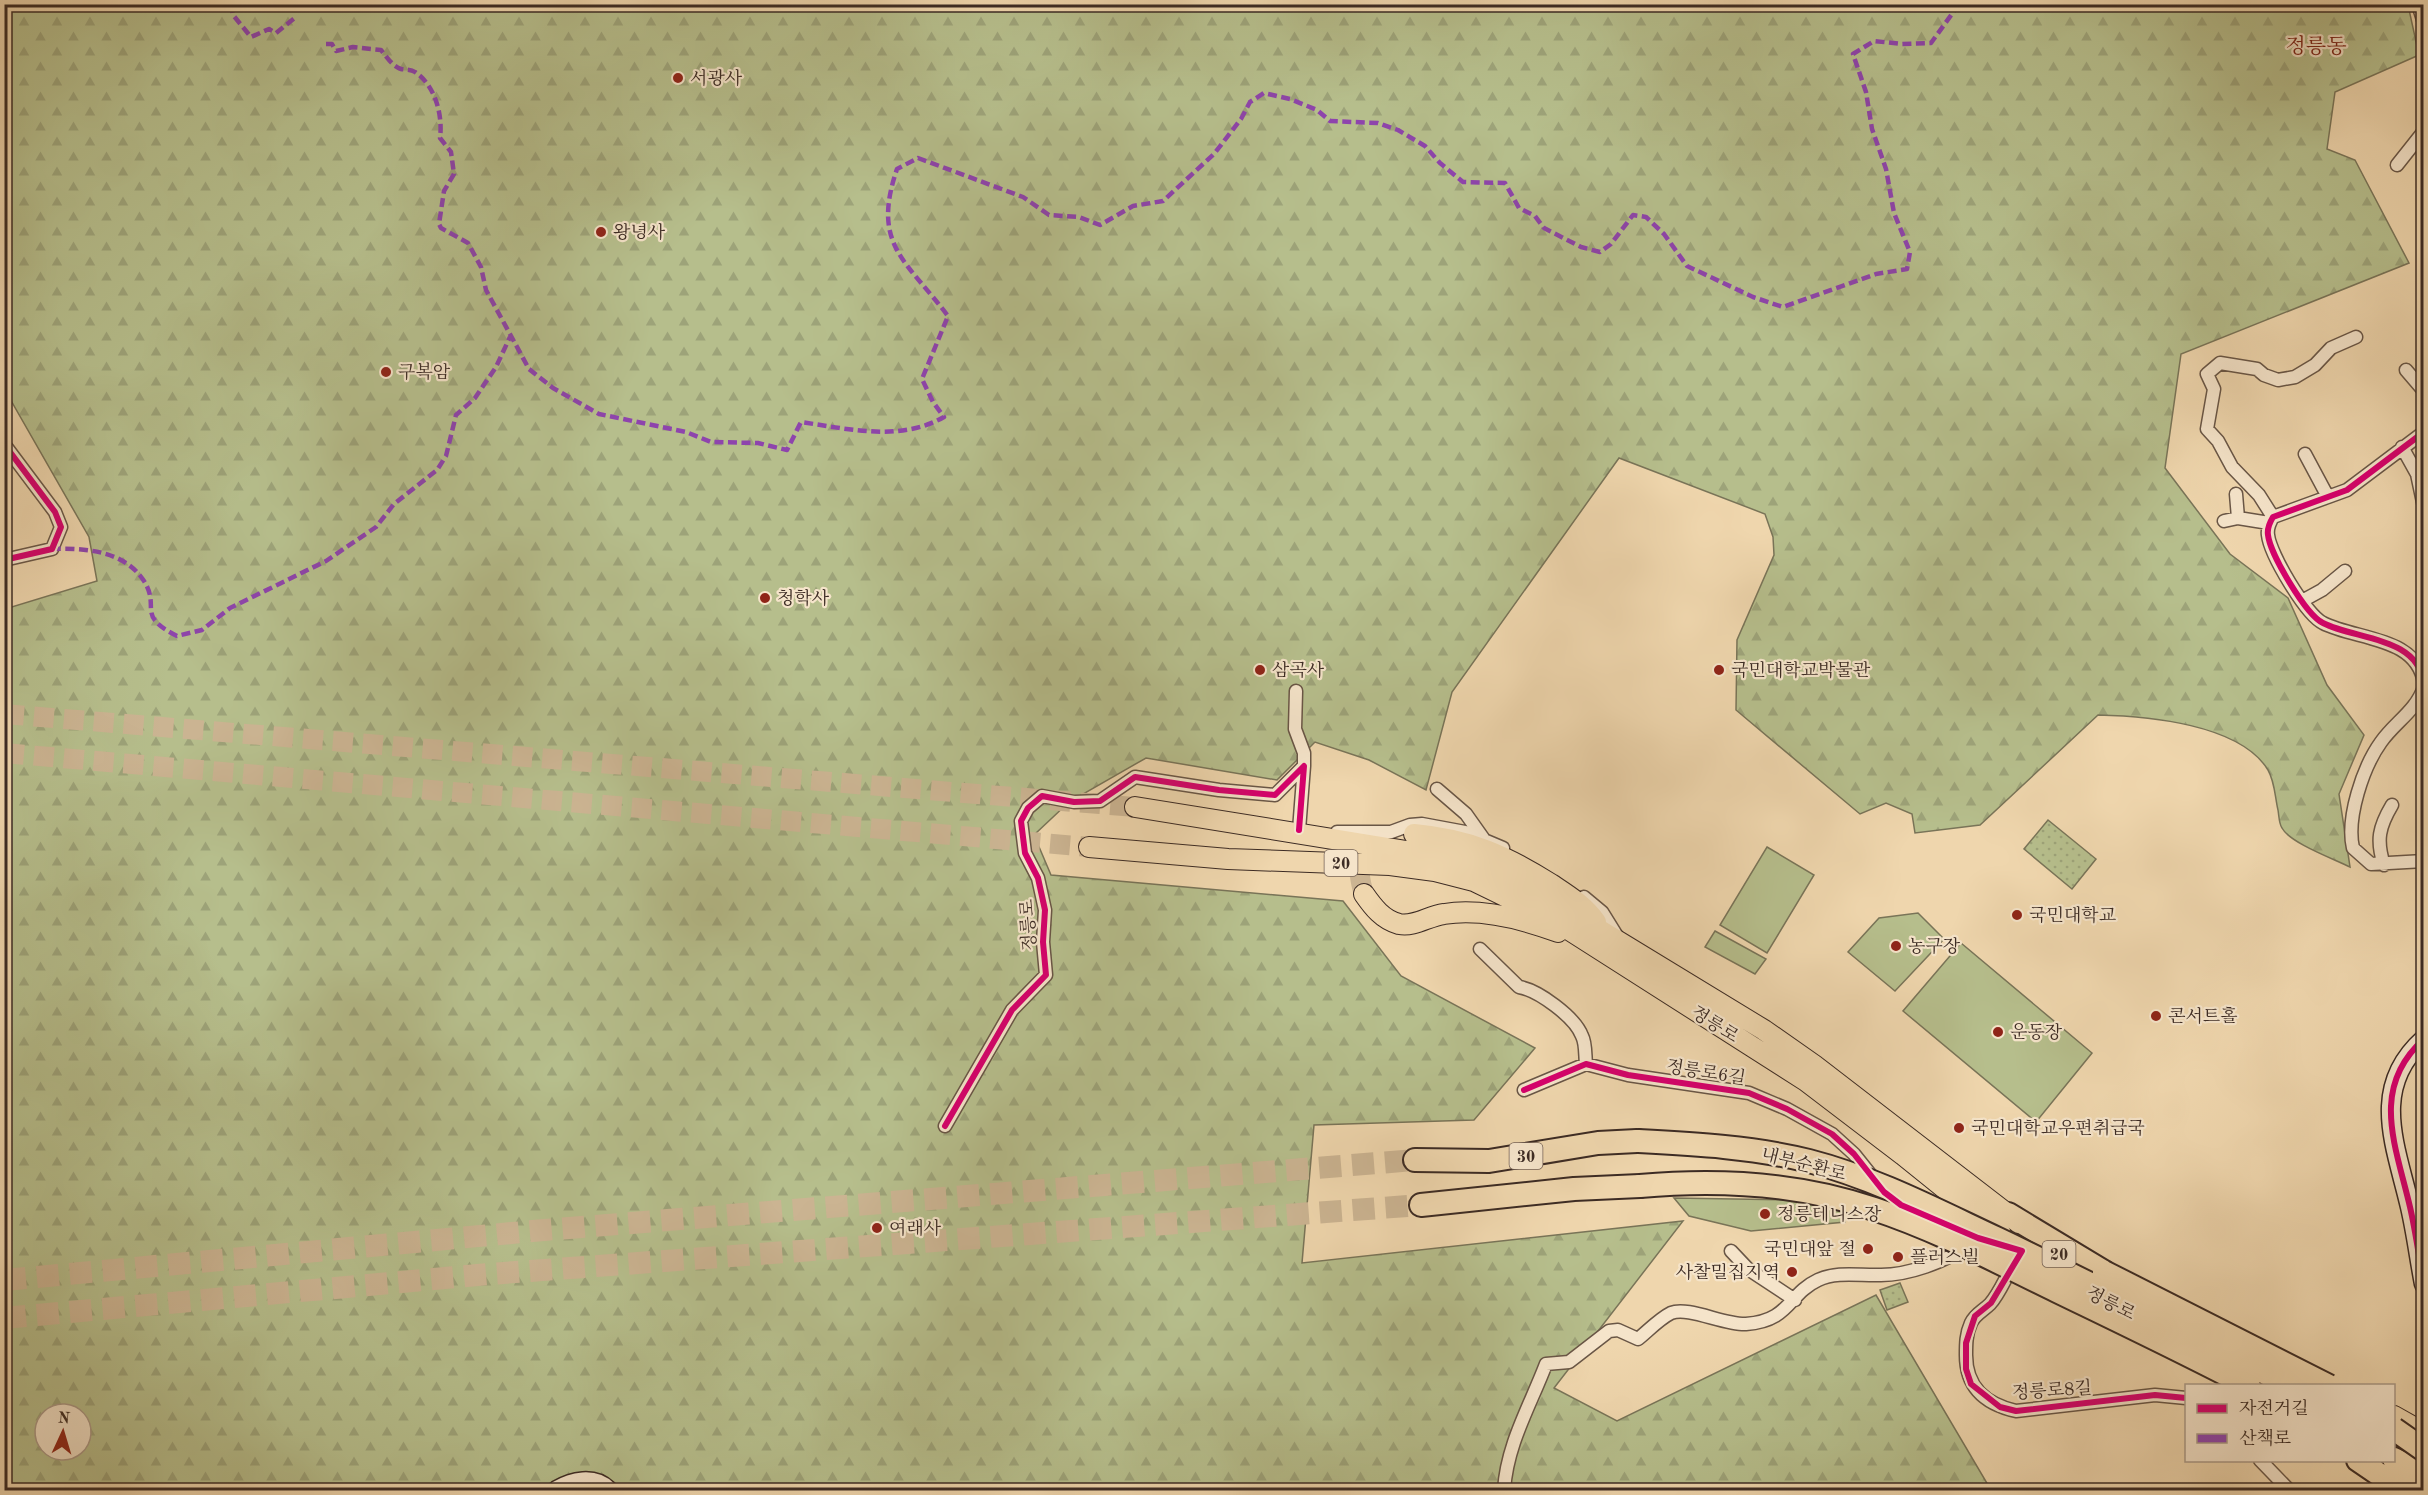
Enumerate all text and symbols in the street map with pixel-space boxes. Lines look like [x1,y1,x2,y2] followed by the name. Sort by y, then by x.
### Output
[2286,35,2346,58] district label: 정릉동
[690,69,743,88] place label: 서광사
[671,71,685,85] marker: 서광사
[613,223,666,242] place label: 왕녕사
[594,225,608,239] marker: 왕녕사
[398,362,451,382] place label: 구복암
[379,365,393,379] marker: 구복암
[777,589,830,608] place label: 청학사
[758,591,772,605] marker: 청학사
[1272,661,1325,680] place label: 삼곡사
[1731,661,1871,680] place label: 국민대학교박물관
[1253,663,1267,677] marker: 삼곡사
[1712,663,1726,677] marker: 국민대학교박물관
[1324,850,1358,876] road number: 20
[1017,898,1040,952] street label: 정릉로
[2029,906,2117,925] place label: 국민대학교
[2010,908,2024,922] marker: 국민대학교
[1908,937,1961,956] place label: 농구장
[1889,939,1903,953] marker: 농구장
[1688,1003,1742,1046] street label: 정릉로
[2168,1006,2238,1026] place label: 콘서트홀
[2149,1009,2163,1023] marker: 콘서트홀
[2010,1023,2063,1042] place label: 운동장
[1991,1025,2005,1039] marker: 운동장
[1665,1057,1747,1088] street label: 정릉로6길
[1971,1119,2145,1138] place label: 국민대학교우편취급국
[1952,1121,1966,1135] marker: 국민대학교우편취급국
[1510,1143,1543,1169] road number: 30
[1759,1144,1849,1184] street label: 내부순환로
[1777,1205,1882,1224] place label: 정릉테니스장
[1758,1207,1772,1221] marker: 정릉테니스장
[889,1219,942,1238] place label: 여래사
[870,1221,884,1235] marker: 여래사
[1764,1240,1856,1259] place label: 국민대앞 절
[2042,1241,2076,1267] road number: 20
[1861,1242,1875,1256] marker: 국민대앞 절
[1910,1247,1980,1267] place label: 플러스빌
[1891,1250,1905,1264] marker: 플러스빌
[1676,1263,1780,1282] place label: 사찰밀집지역
[1785,1265,1799,1279] marker: 사찰밀집지역
[2083,1283,2138,1324] street label: 정릉로
[2011,1378,2093,1403] street label: 정릉로8길
[2185,1384,2395,1462] legend
[2239,1399,2309,1418] text: 자전거길
[33,1402,93,1462] north arrow
[57,1411,71,1427] text: N
[2239,1428,2291,1448] text: 산책로

